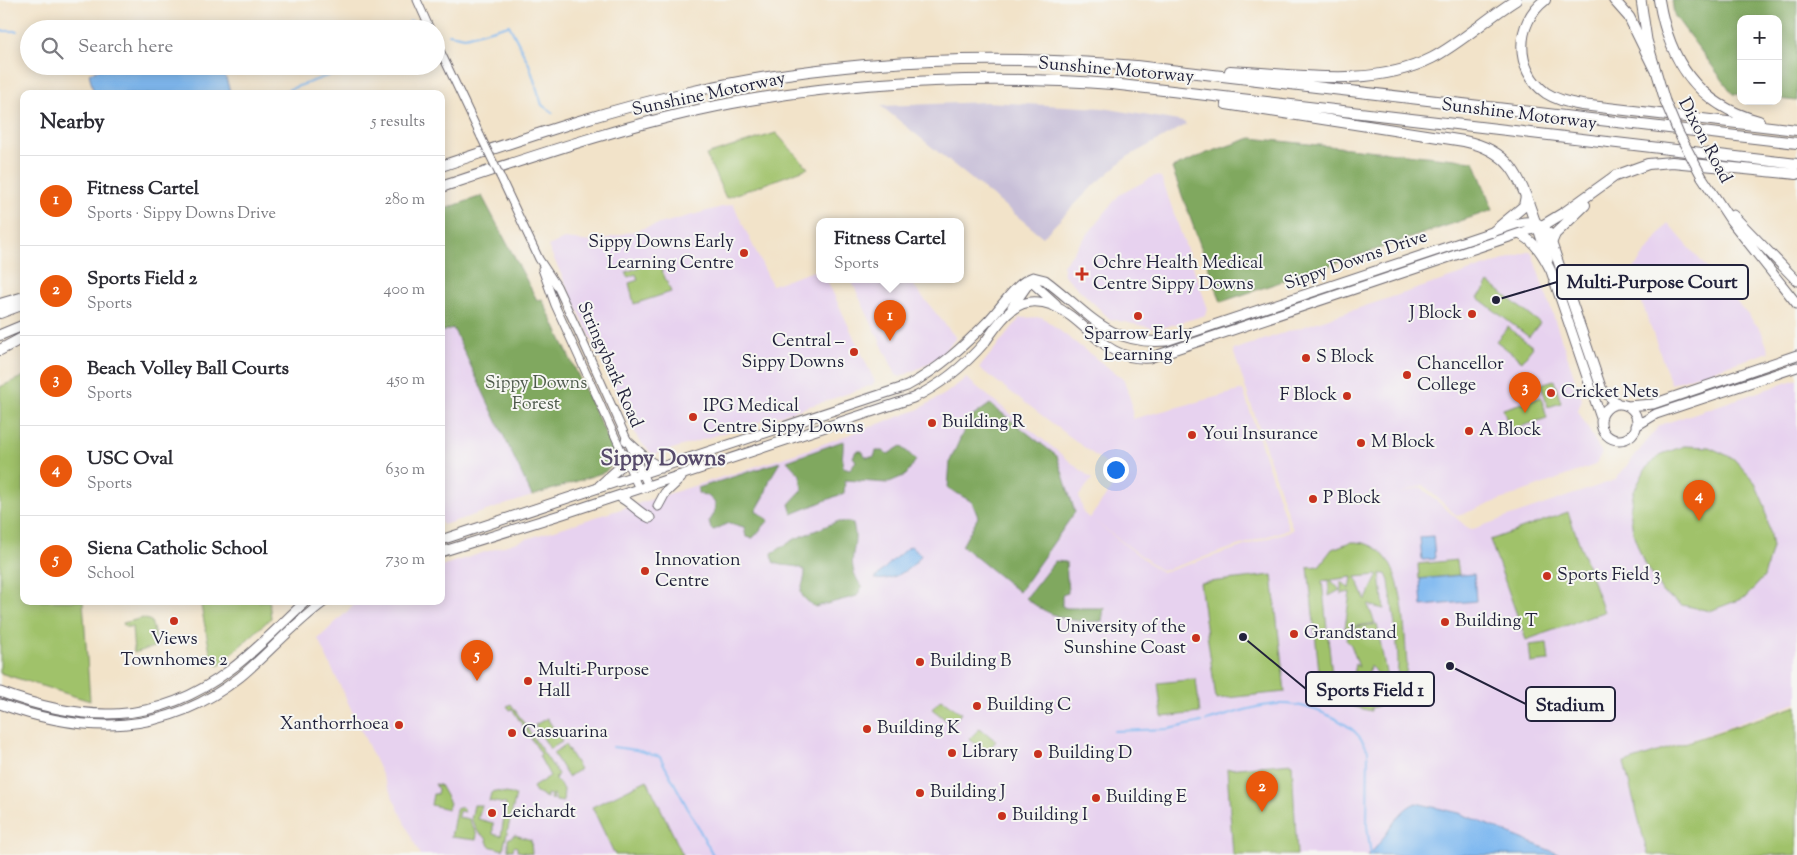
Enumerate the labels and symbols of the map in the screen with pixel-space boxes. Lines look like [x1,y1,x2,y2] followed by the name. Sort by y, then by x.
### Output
[1037,51,1195,91] street label: Sunshine Motorway
[630,66,788,124] street label: Sunshine Motorway
[1440,93,1598,137] street label: Sunshine Motorway
[1670,93,1738,189] street label: Dixon Road
[1281,224,1431,298] street label: Sippy Downs Drive
[588,230,734,277] place label: Sippy Downs Early Learning Centre
[738,247,750,259] marker: Sippy Downs Early Learning Centre
[1093,251,1263,298] place label: Ochre Health Medical Centre Sippy Downs
[1557,265,1748,299] callout: Multi-Purpose Court
[1075,267,1089,281] marker: Ochre Health Medical Centre Sippy Downs
[1566,270,1738,297] text: Multi-Purpose Court
[570,298,648,432] street label: Stringybark Road
[874,300,906,341] pin: 1
[1408,301,1462,327] place label: J Block
[1466,308,1478,320] marker: J Block
[1132,310,1144,322] marker: Sparrow Early Learning
[1084,322,1192,369] place label: Sparrow Early Learning
[741,329,844,376] place label: Central – Sippy Downs
[1316,345,1375,371] place label: S Block
[848,346,860,358] marker: Central – Sippy Downs
[1300,352,1312,364] marker: S Block
[1417,352,1504,399] place label: Chancellor College
[1401,369,1413,381] marker: Chancellor College
[485,371,587,418] park label: Sippy Downs Forest
[1509,372,1541,413] pin: 3
[1561,380,1658,406] place label: Cricket Nets
[1279,383,1337,409] place label: F Block
[1545,387,1557,399] marker: Cricket Nets
[1341,390,1353,402] marker: F Block
[703,394,864,441] place label: IPG Medical Centre Sippy Downs
[942,410,1025,436] place label: Building R
[687,411,699,423] marker: IPG Medical Centre Sippy Downs
[926,417,938,429] marker: Building R
[1479,418,1541,444] place label: A Block
[1202,422,1318,448] place label: Youi Insurance
[1463,425,1475,437] marker: A Block
[1186,429,1198,441] marker: Youi Insurance
[1371,430,1435,456] place label: M Block
[1355,437,1367,449] marker: M Block
[600,444,726,476] district label: Sippy Downs
[1103,457,1129,483] your location
[1683,480,1715,521] pin: 4
[1323,486,1381,512] place label: P Block
[1307,493,1319,505] marker: P Block
[655,548,741,595] place label: Innovation Centre
[1557,563,1661,589] place label: Sports Field 3
[639,565,651,577] marker: Innovation Centre
[1541,570,1553,582] marker: Sports Field 3
[1455,609,1538,635] place label: Building T
[168,615,180,627] marker: Views Townhomes 2
[1056,615,1186,662] place label: University of the Sunshine Coast
[1439,616,1451,628] marker: Building T
[1304,621,1397,647] place label: Grandstand
[120,627,228,674] place label: Views Townhomes 2
[1288,628,1300,640] marker: Grandstand
[1190,632,1202,644] marker: University of the Sunshine Coast
[461,640,493,681] pin: 5
[930,649,1011,675] place label: Building B
[914,656,926,668] marker: Building B
[538,658,649,705] place label: Multi-Purpose Hall
[1306,672,1434,706] callout: Sports Field 1
[522,675,534,687] marker: Multi-Purpose Hall
[1316,678,1425,705] text: Sports Field 1
[1526,687,1615,721] callout: Stadium
[987,693,1072,719] place label: Building C
[1535,693,1605,720] text: Stadium
[971,700,983,712] marker: Building C
[280,712,389,738] place label: Xanthorrhoea
[877,716,960,742] place label: Building K
[393,719,405,731] marker: Xanthorrhoea
[522,720,608,746] place label: Cassuarina
[861,723,873,735] marker: Building K
[506,727,518,739] marker: Cassuarina
[962,740,1018,766] place label: Library
[1048,741,1132,767] place label: Building D
[946,747,958,759] marker: Library
[1032,748,1044,760] marker: Building D
[1246,771,1278,812] pin: 2
[930,780,1005,806] place label: Building J
[1106,785,1187,811] place label: Building E
[914,787,926,799] marker: Building J
[1090,792,1102,804] marker: Building E
[502,800,576,826] place label: Leichardt
[1012,803,1088,829] place label: Building I
[486,807,498,819] marker: Leichardt
[996,810,1008,822] marker: Building I

